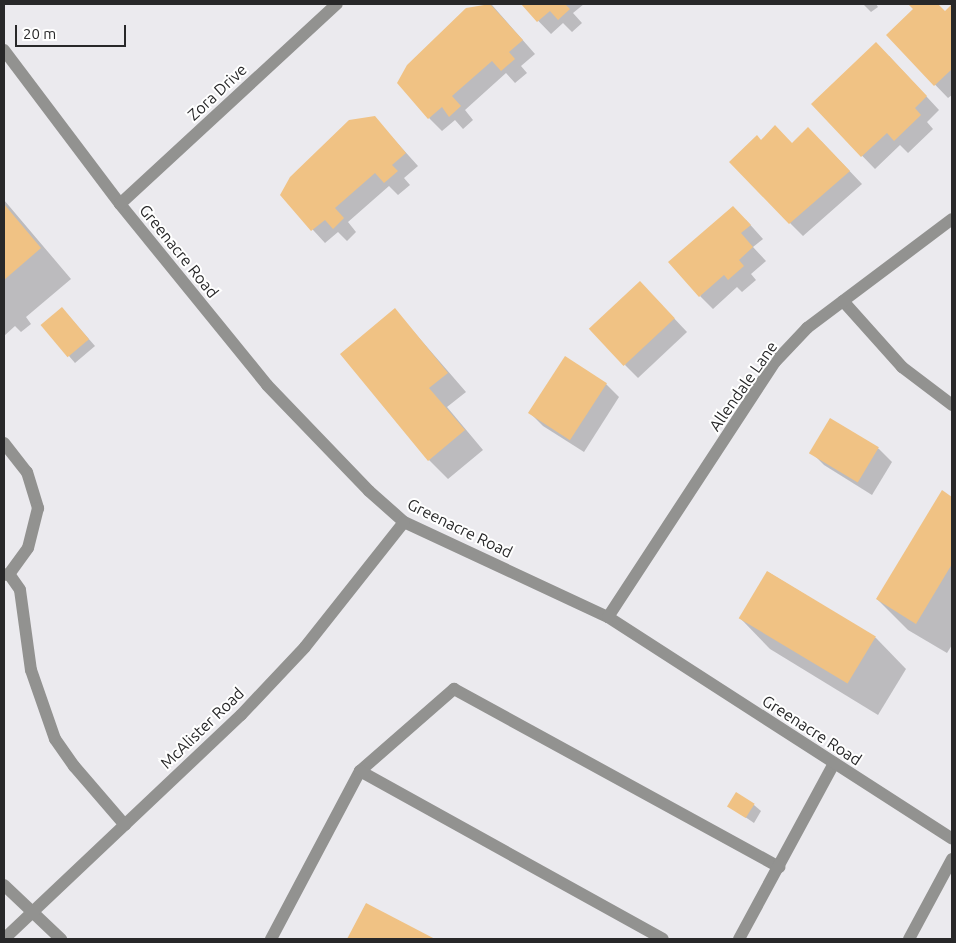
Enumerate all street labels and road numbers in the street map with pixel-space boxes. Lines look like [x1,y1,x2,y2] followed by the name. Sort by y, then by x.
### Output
[183,60,251,124] street label: Zora Drive
[135,200,223,302] street label: Greenacre Road
[705,337,781,435] street label: Allendale Lane
[404,494,516,562] street label: Greenacre Road
[156,683,248,773] street label: McAlister Road
[759,691,865,769] street label: Greenacre Road

